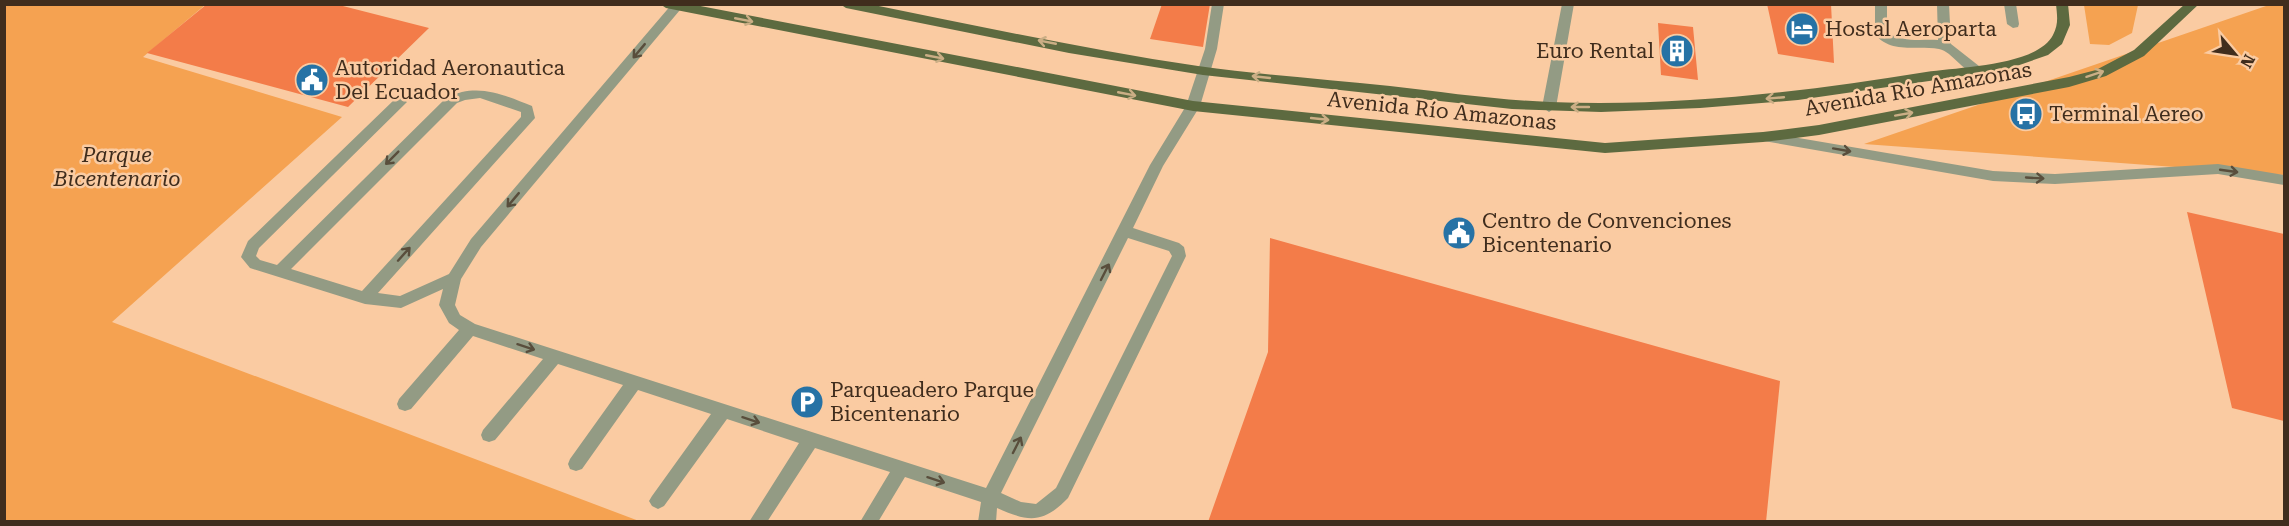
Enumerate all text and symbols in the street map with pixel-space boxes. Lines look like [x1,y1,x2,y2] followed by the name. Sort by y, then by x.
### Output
[1784,11,1820,47] hotel icon: Hostal Aeroparta
[734,15,753,26] one-way arrow
[1825,17,1997,41] place label: Hostal Aeroparta
[2205,24,2265,84] north arrow
[1659,33,1695,69] building icon: Euro Rental
[1037,36,1057,47] one-way arrow
[1536,39,1655,63] place label: Euro Rental
[632,43,646,58] one-way arrow
[2236,51,2259,71] text: N
[925,52,945,63] one-way arrow
[335,56,566,104] place label: Autoridad Aeronautica Del Ecuador
[1803,57,2033,121] street label: Avenida Río Amazonas
[294,62,330,98] public building icon: Autoridad Aeronautica Del Ecuador
[2085,68,2104,79] one-way arrow
[1251,71,1271,82] one-way arrow
[1326,87,1558,135] street label: Avenida Río Amazonas
[1117,89,1136,100] one-way arrow
[1765,93,1785,104] one-way arrow
[2008,96,2044,132] bus stop icon: Terminal Aereo
[1570,101,1590,113] one-way arrow
[2049,102,2204,126] place label: Terminal Aereo
[1894,108,1913,119] one-way arrow
[1310,114,1330,125] one-way arrow
[52,143,181,191] park label: Parque Bicentenario
[1832,145,1851,156] one-way arrow
[385,150,400,165] one-way arrow
[2219,165,2239,176] one-way arrow
[2024,172,2044,183] one-way arrow
[506,192,520,207] one-way arrow
[1482,209,1732,257] place label: Centro de Convenciones Bicentenario
[1441,215,1477,251] public building icon: Centro de Convenciones Bicentenario
[397,247,411,262] one-way arrow
[1100,263,1112,281] one-way arrow
[516,342,535,353] one-way arrow
[830,378,1034,426] place label: Parqueadero Parque Bicentenario
[789,384,825,420] parking icon: Parqueadero Parque Bicentenario
[741,415,760,426] one-way arrow
[1011,437,1023,455] one-way arrow
[926,475,945,486] one-way arrow

